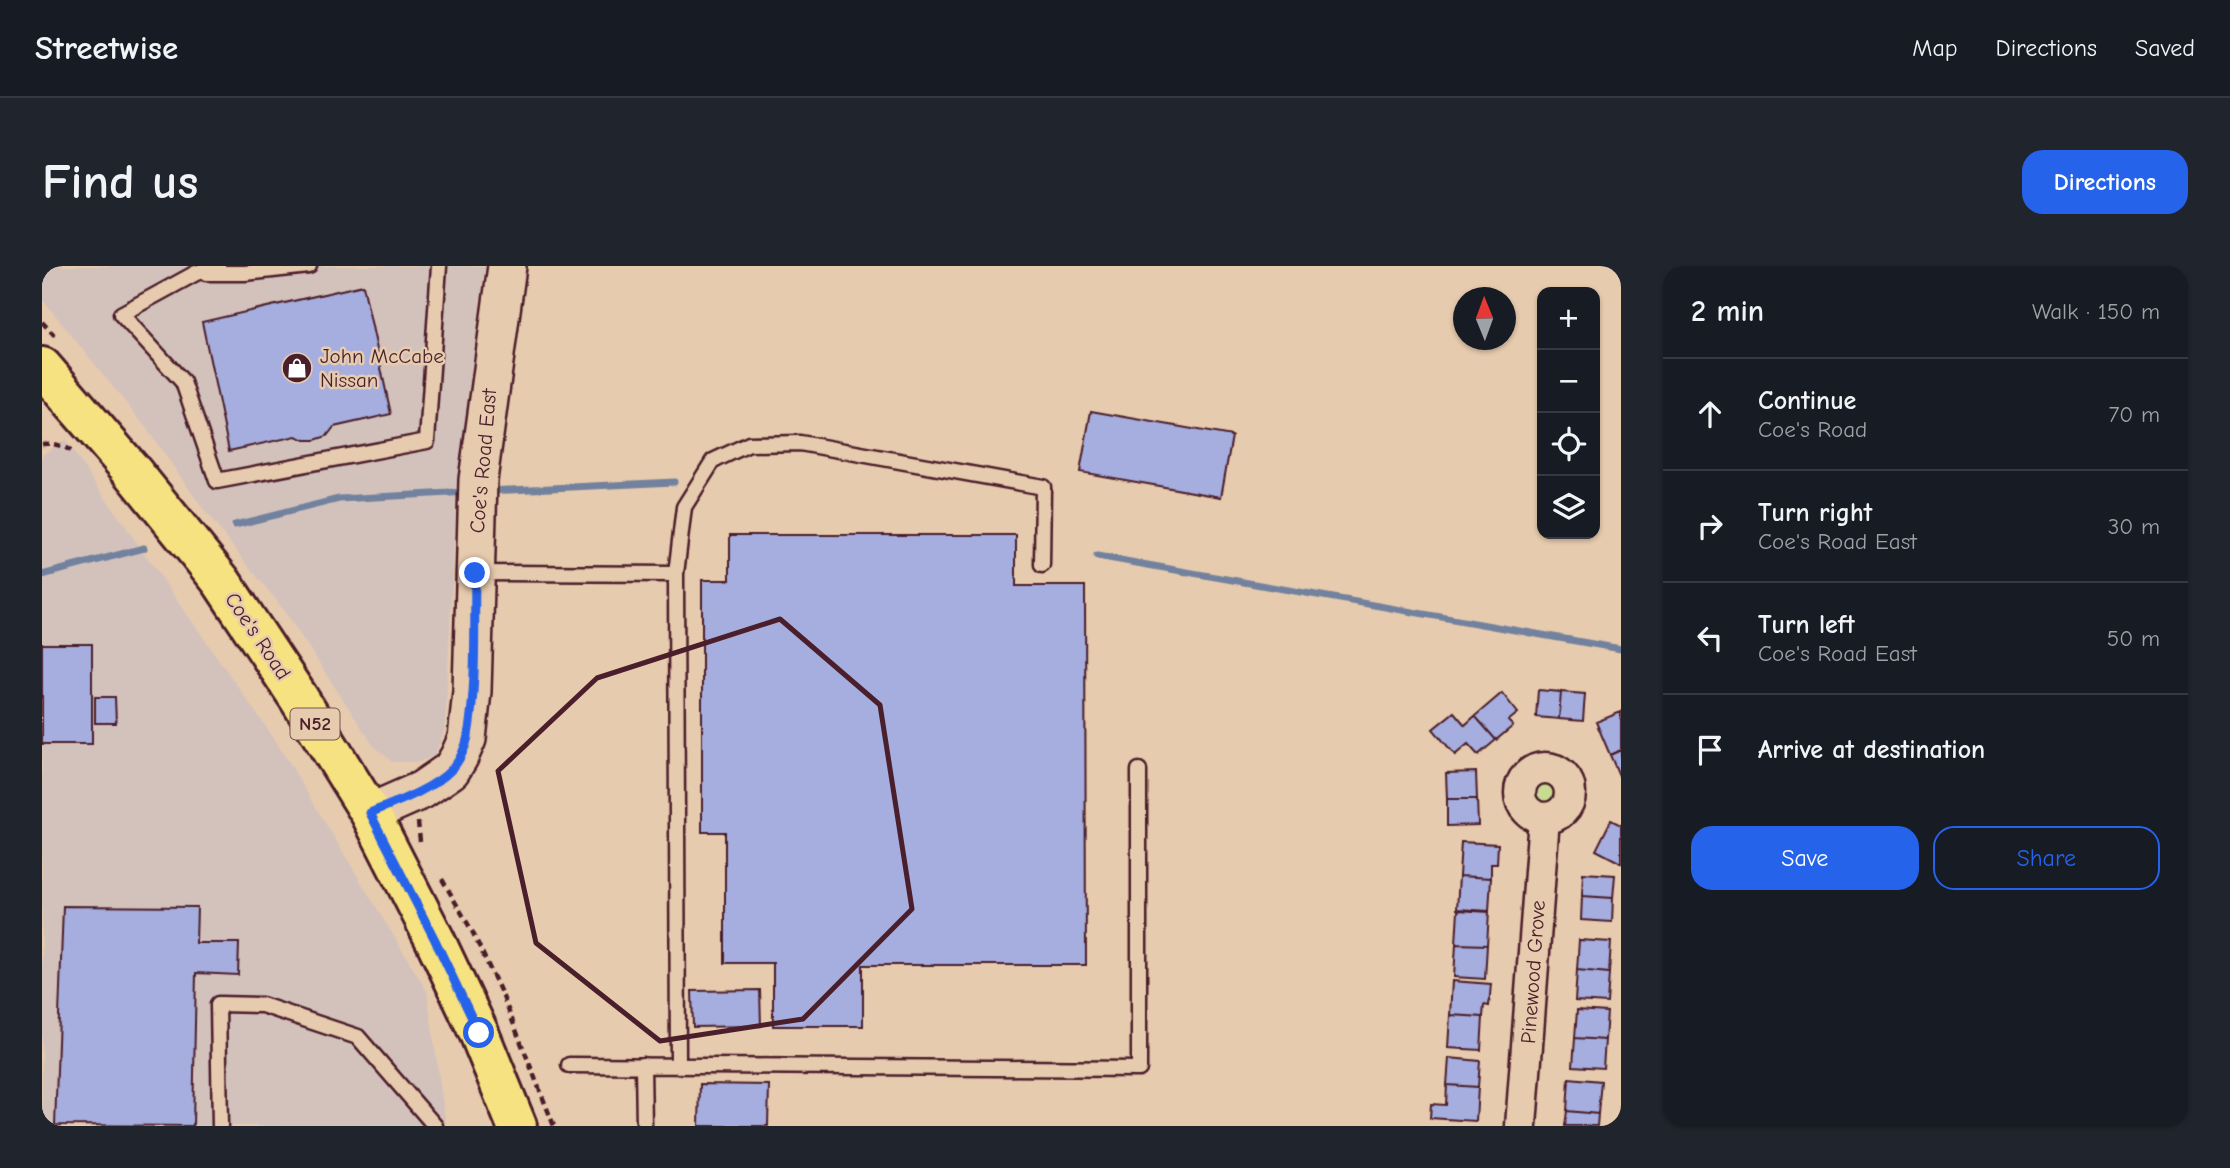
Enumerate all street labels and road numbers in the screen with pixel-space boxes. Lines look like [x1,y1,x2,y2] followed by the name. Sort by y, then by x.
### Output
[465,387,501,534] street label: Coe's Road East
[220,588,296,684] street label: Coe's Road
[290,708,340,740] road number: N52
[1516,899,1550,1045] street label: Pinewood Grove

